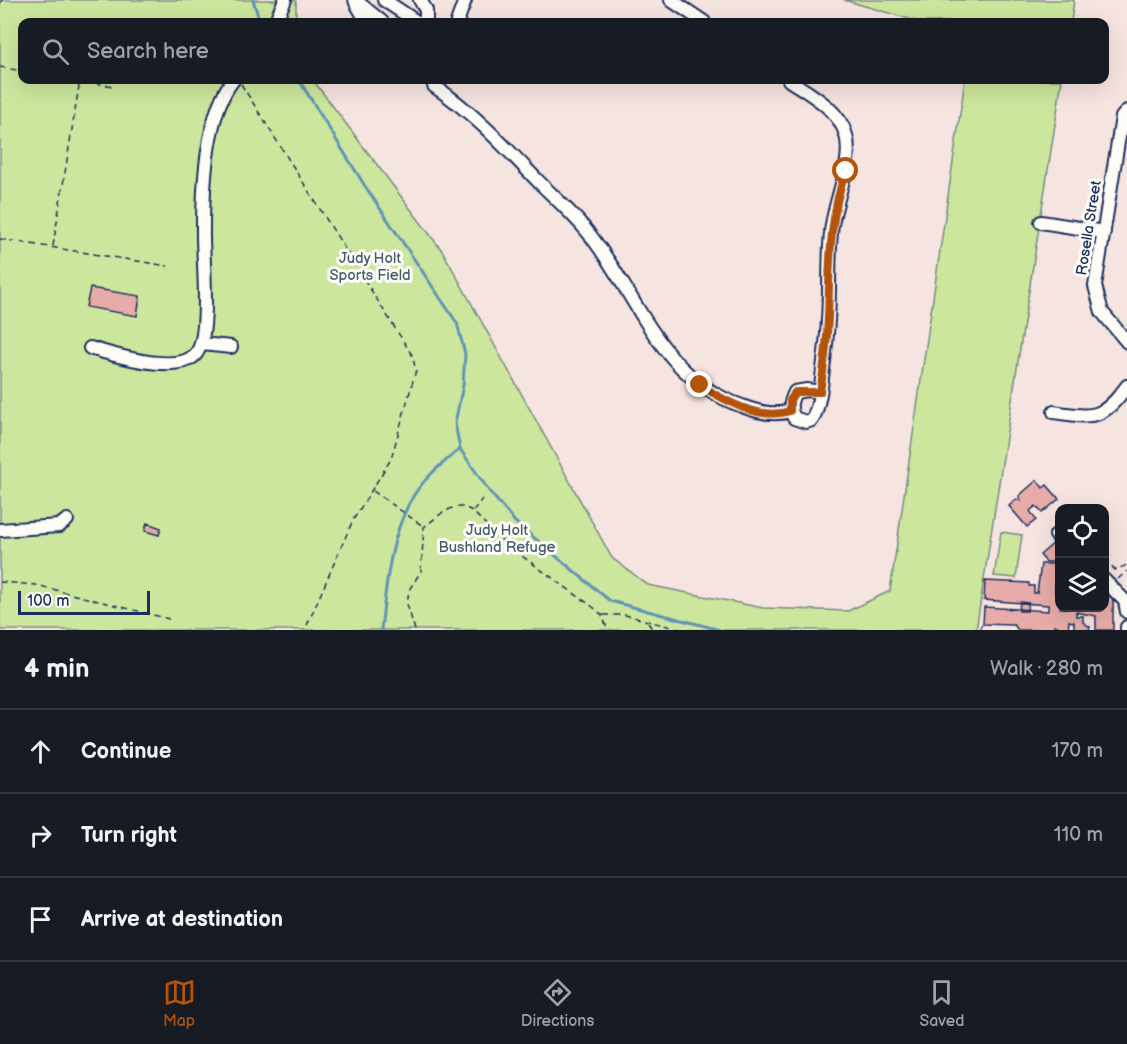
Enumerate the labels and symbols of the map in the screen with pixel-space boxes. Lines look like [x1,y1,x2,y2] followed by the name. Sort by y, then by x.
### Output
[832,157,858,183] route start
[1072,179,1106,277] street label: Rosella Street
[330,249,411,285] park label: Judy Holt Sports Field
[686,371,712,397] route end
[438,521,556,557] park label: Judy Holt Bushland Refuge
[18,588,150,616] scale bar

